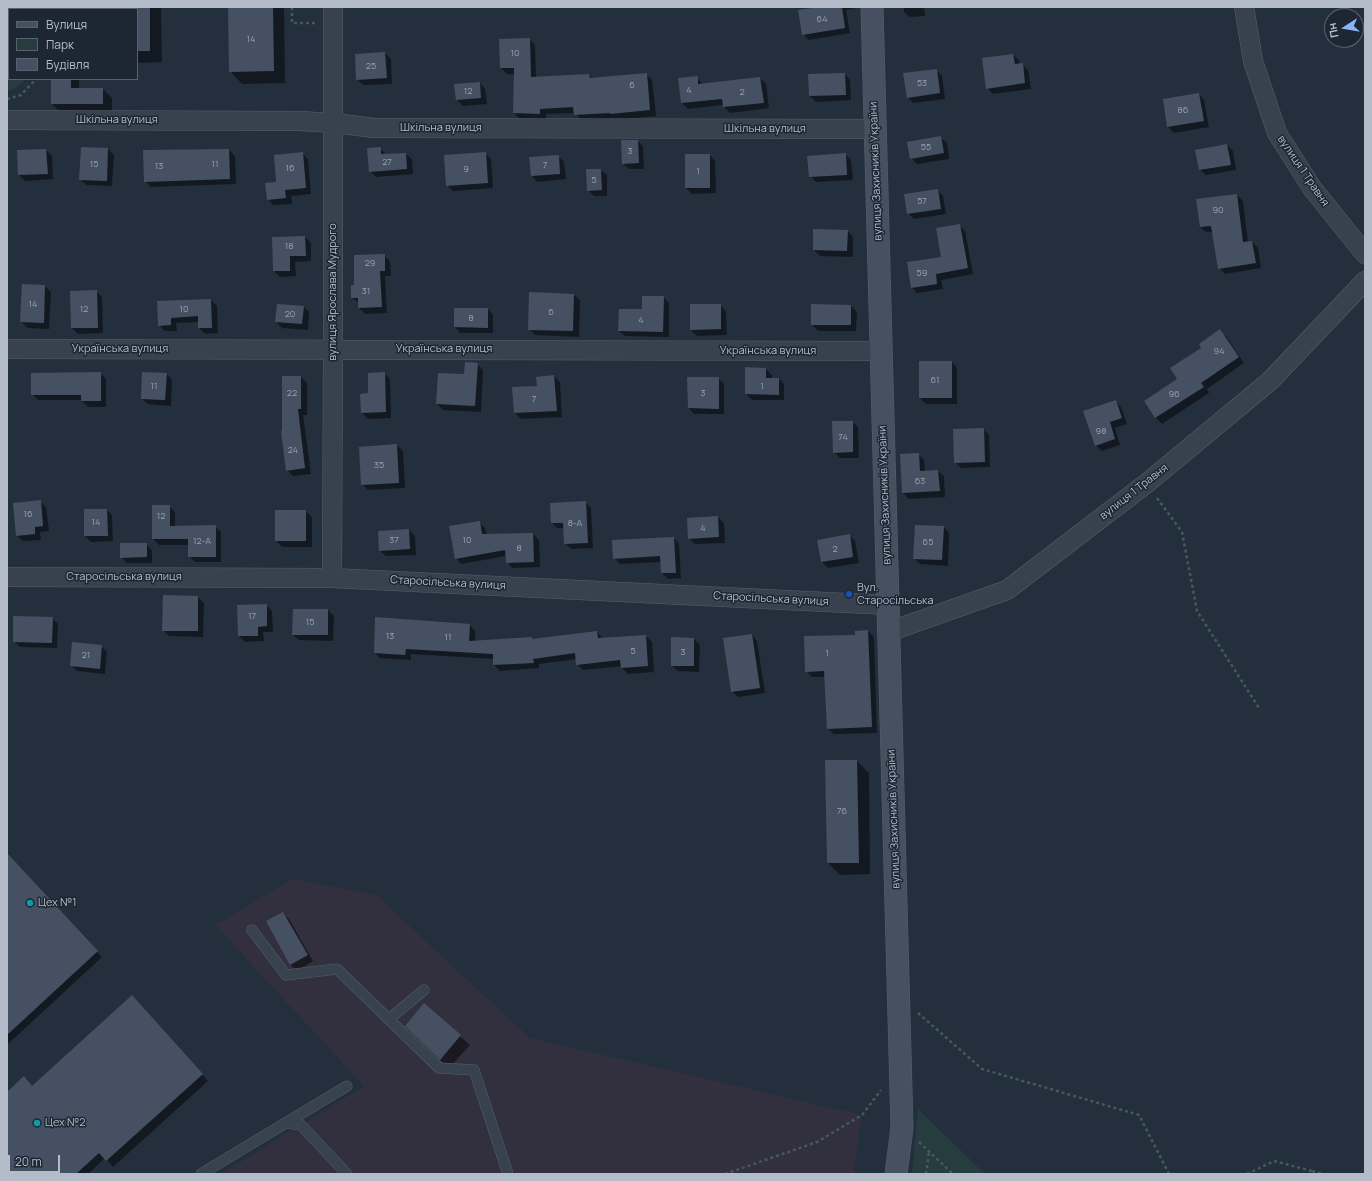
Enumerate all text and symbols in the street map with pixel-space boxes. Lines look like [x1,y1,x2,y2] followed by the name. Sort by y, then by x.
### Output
[8,8,138,80] legend
[1324,8,1364,48] north arrow
[817,14,827,24] house number: 64
[46,16,87,33] text: Вулиця
[1324,22,1342,39] text: Пн
[247,34,255,44] house number: 14
[46,36,74,53] text: Парк
[511,48,519,58] house number: 10
[46,56,89,73] text: Будівля
[366,61,376,71] house number: 25
[917,78,927,88] house number: 53
[629,80,635,90] house number: 6
[686,85,692,95] house number: 4
[464,86,472,96] house number: 12
[739,87,745,97] house number: 2
[867,101,885,241] street label: вулиця Захисників України
[1178,105,1188,115] house number: 86
[76,113,158,127] street label: Шкільна вулиця
[400,121,482,135] street label: Шкільна вулиця
[724,122,806,136] street label: Шкільна вулиця
[1274,133,1332,209] street label: вулиця 1 Травня
[921,142,931,152] house number: 55
[628,146,632,156] house number: 3
[382,157,392,167] house number: 27
[90,159,98,169] house number: 15
[211,159,219,169] house number: 11
[543,160,547,170] house number: 7
[155,161,163,171] house number: 13
[285,163,295,173] house number: 16
[463,164,469,174] house number: 9
[696,166,700,176] house number: 1
[591,175,597,185] house number: 5
[917,196,927,206] house number: 57
[1212,205,1224,215] house number: 90
[326,223,340,361] street label: вулиця Ярослава Мудрого
[285,241,293,251] house number: 18
[365,258,375,268] house number: 29
[917,268,927,278] house number: 59
[362,286,370,296] house number: 31
[29,299,37,309] house number: 14
[80,304,88,314] house number: 12
[180,304,188,314] house number: 10
[548,307,554,317] house number: 6
[285,309,295,319] house number: 20
[468,313,474,323] house number: 8
[638,315,644,325] house number: 4
[72,342,168,356] street label: Українська вулиця
[396,342,492,356] street label: Українська вулиця
[720,344,816,358] street label: Українська вулиця
[1214,346,1224,356] house number: 94
[931,375,939,385] house number: 61
[150,381,158,391] house number: 11
[760,381,764,391] house number: 1
[287,388,297,398] house number: 22
[701,388,705,398] house number: 3
[1168,389,1180,399] house number: 96
[532,394,536,404] house number: 7
[876,425,894,565] street label: вулиця Захисників України
[1096,426,1106,436] house number: 98
[838,432,848,442] house number: 74
[288,445,298,455] house number: 24
[374,460,384,470] house number: 35
[1097,461,1171,523] street label: вулиця 1 Травня
[915,476,925,486] house number: 63
[23,509,33,519] house number: 16
[157,511,165,521] house number: 12
[92,517,100,527] house number: 14
[568,518,582,528] house number: 8-А
[700,523,706,533] house number: 4
[389,535,399,545] house number: 37
[463,535,471,545] house number: 10
[193,536,211,546] house number: 12-А
[923,537,933,547] house number: 65
[516,543,522,553] house number: 8
[832,544,838,554] house number: 2
[66,570,182,584] street label: Старосільська вулиця
[390,573,506,593] street label: Старосільська вулиця
[857,581,934,607] place label: Вул. Старосільська
[713,589,829,609] street label: Старосільська вулиця
[844,589,854,599] marker: Вул. Старосільська
[248,611,256,621] house number: 17
[306,617,314,627] house number: 15
[386,631,394,641] house number: 13
[444,632,452,642] house number: 11
[630,646,636,656] house number: 5
[681,647,685,657] house number: 3
[825,648,829,658] house number: 1
[82,650,90,660] house number: 21
[885,749,903,889] street label: вулиця Захисників України
[837,806,847,816] house number: 76
[38,896,77,910] place label: Цех №1
[25,898,35,908] marker: Цех №1
[45,1116,86,1130] place label: Цех №2
[32,1118,42,1128] marker: Цех №2
[10,1147,62,1173] scale bar
[15,1153,42,1170] text: 20 m

